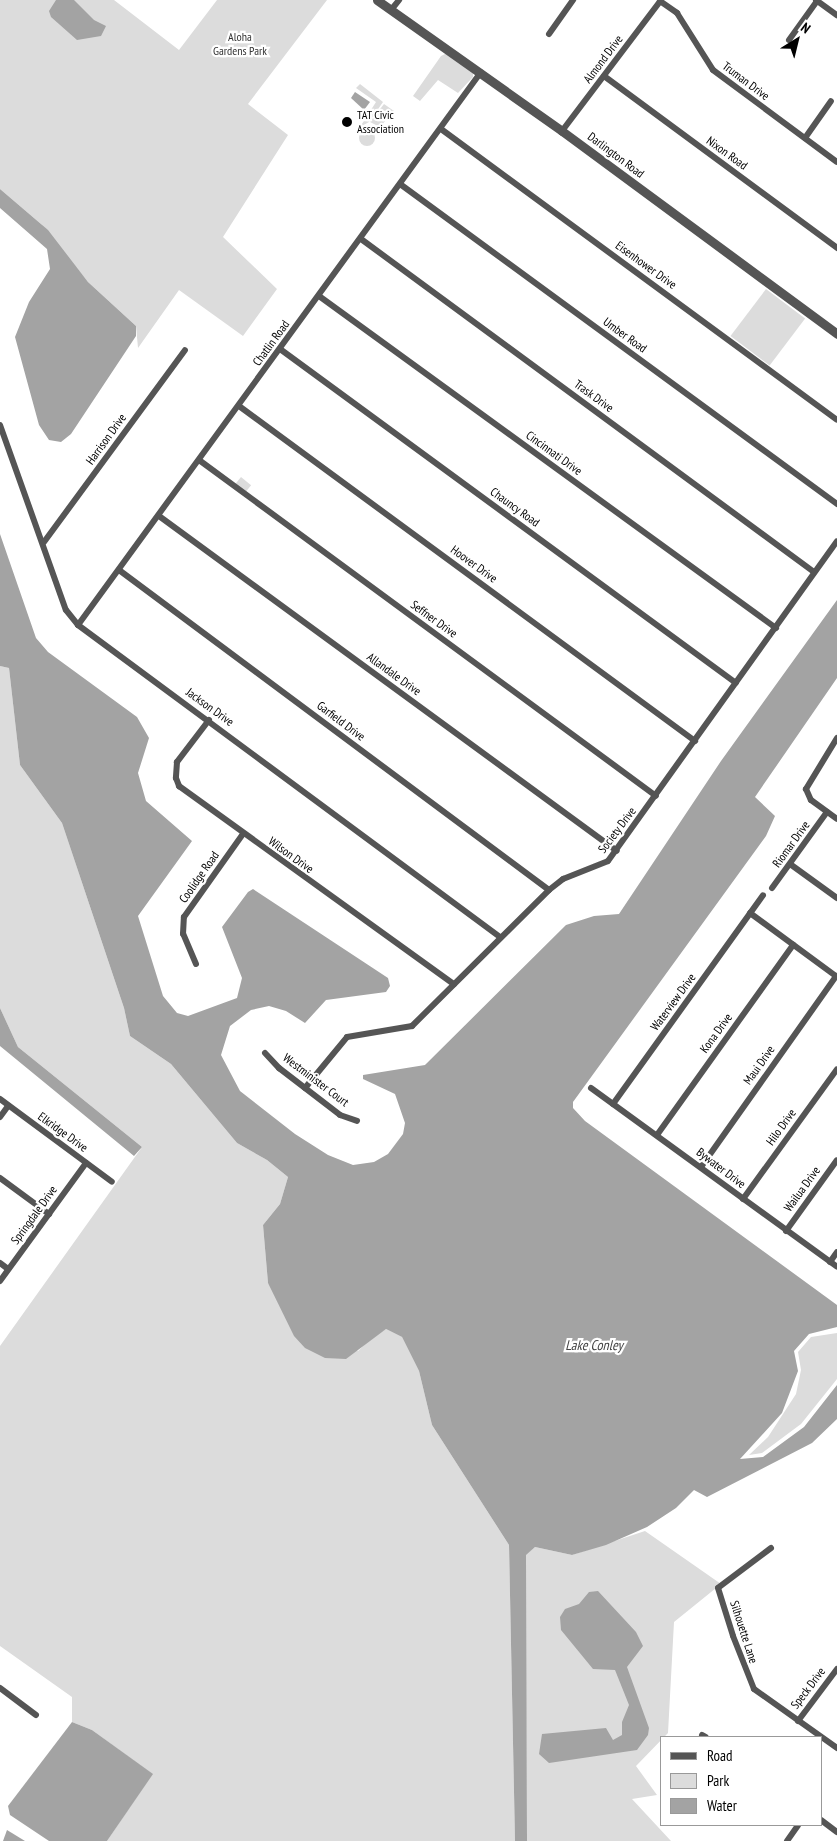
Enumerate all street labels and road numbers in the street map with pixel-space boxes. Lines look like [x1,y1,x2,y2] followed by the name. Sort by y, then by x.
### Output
[580,32,626,86] street label: Almond Drive
[720,59,772,103] street label: Truman Drive
[585,129,647,181] street label: Darlington Road
[704,133,750,173] street label: Nixon Road
[613,238,679,292] street label: Eisenhower Drive
[600,314,650,356] street label: Umber Road
[250,318,292,368] street label: Chatlin Road
[571,377,617,415] street label: Trask Drive
[83,411,129,467] street label: Harrison Drive
[523,428,585,478] street label: Cincinnati Drive
[487,484,543,530] street label: Chauncy Road
[448,542,500,586] street label: Hoover Drive
[408,597,460,641] street label: Seffner Drive
[364,650,424,698] street label: Allandale Drive
[183,685,237,729] street label: Jackson Drive
[314,698,368,744] street label: Garfield Drive
[595,804,639,856] street label: Society Drive
[769,818,813,870] street label: Riomar Drive
[266,834,316,876] street label: Wilson Drive
[176,849,222,905] street label: Coolidge Road
[647,970,699,1034] street label: Waterview Drive
[697,1011,735,1055] street label: Kona Drive
[740,1043,778,1087] street label: Maui Drive
[280,1051,352,1109] street label: Westminister Court
[763,1106,799,1148] street label: Hilo Drive
[35,1109,91,1155] street label: Elkridge Drive
[694,1145,748,1191] street label: Bywater Drive
[781,1164,823,1214] street label: Wailua Drive
[8,1183,60,1247] street label: Springdale Drive
[727,1599,761,1665] street label: Silhouette Lane
[788,1664,828,1712] street label: Speck Drive

